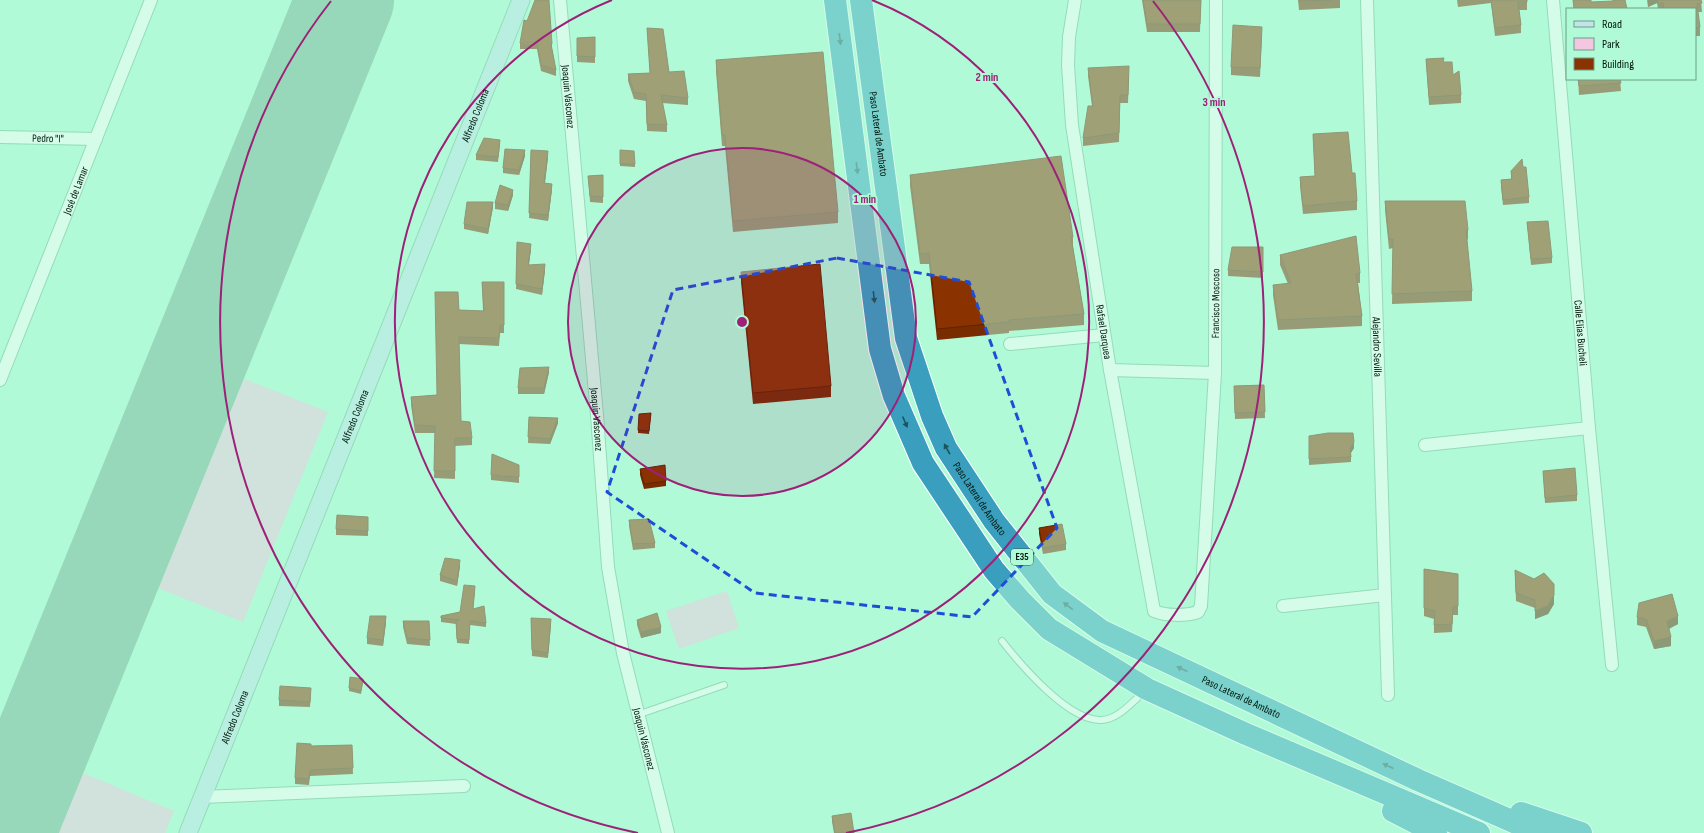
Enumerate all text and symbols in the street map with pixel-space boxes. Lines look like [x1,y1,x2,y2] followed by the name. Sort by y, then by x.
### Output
[1566,8,1696,80] legend
[1602,17,1622,32] text: Road
[837,33,844,45] one-way arrow
[1602,37,1620,52] text: Park
[1602,57,1634,72] text: Building
[559,63,578,129] street label: Joaquin Vásconez
[976,70,998,85] text: 2 min
[458,87,491,145] street label: Alfredo Coloma
[867,91,891,177] street label: Paso Lateral de Ambato
[1203,95,1225,110] text: 3 min
[32,131,64,145] street label: Pedro "I"
[854,162,860,174] one-way arrow
[60,165,91,217] street label: José de Lamar
[854,192,876,207] text: 1 min
[1209,268,1222,338] street label: Francisco Moscoso
[870,291,877,303] one-way arrow
[1572,299,1590,366] street label: Calle Elias Bucheli
[1093,304,1115,360] street label: Rafael Darquea
[735,315,749,329] centre of rings
[1370,316,1385,377] street label: Alejandro Sevilla
[588,386,606,452] street label: Joaquin Vásconez
[338,388,371,446] street label: Alfredo Coloma
[902,416,908,427] one-way arrow
[943,443,950,455] one-way arrow
[951,460,1009,538] street label: Paso Lateral de Ambato
[1011,549,1033,565] road number: E35
[1063,602,1074,610] one-way arrow
[1176,666,1187,672] one-way arrow
[1200,673,1283,721] street label: Paso Lateral de Ambato
[218,688,251,746] street label: Alfredo Coloma
[630,706,659,772] street label: Joaquin Vásconez
[1382,763,1394,769] one-way arrow

